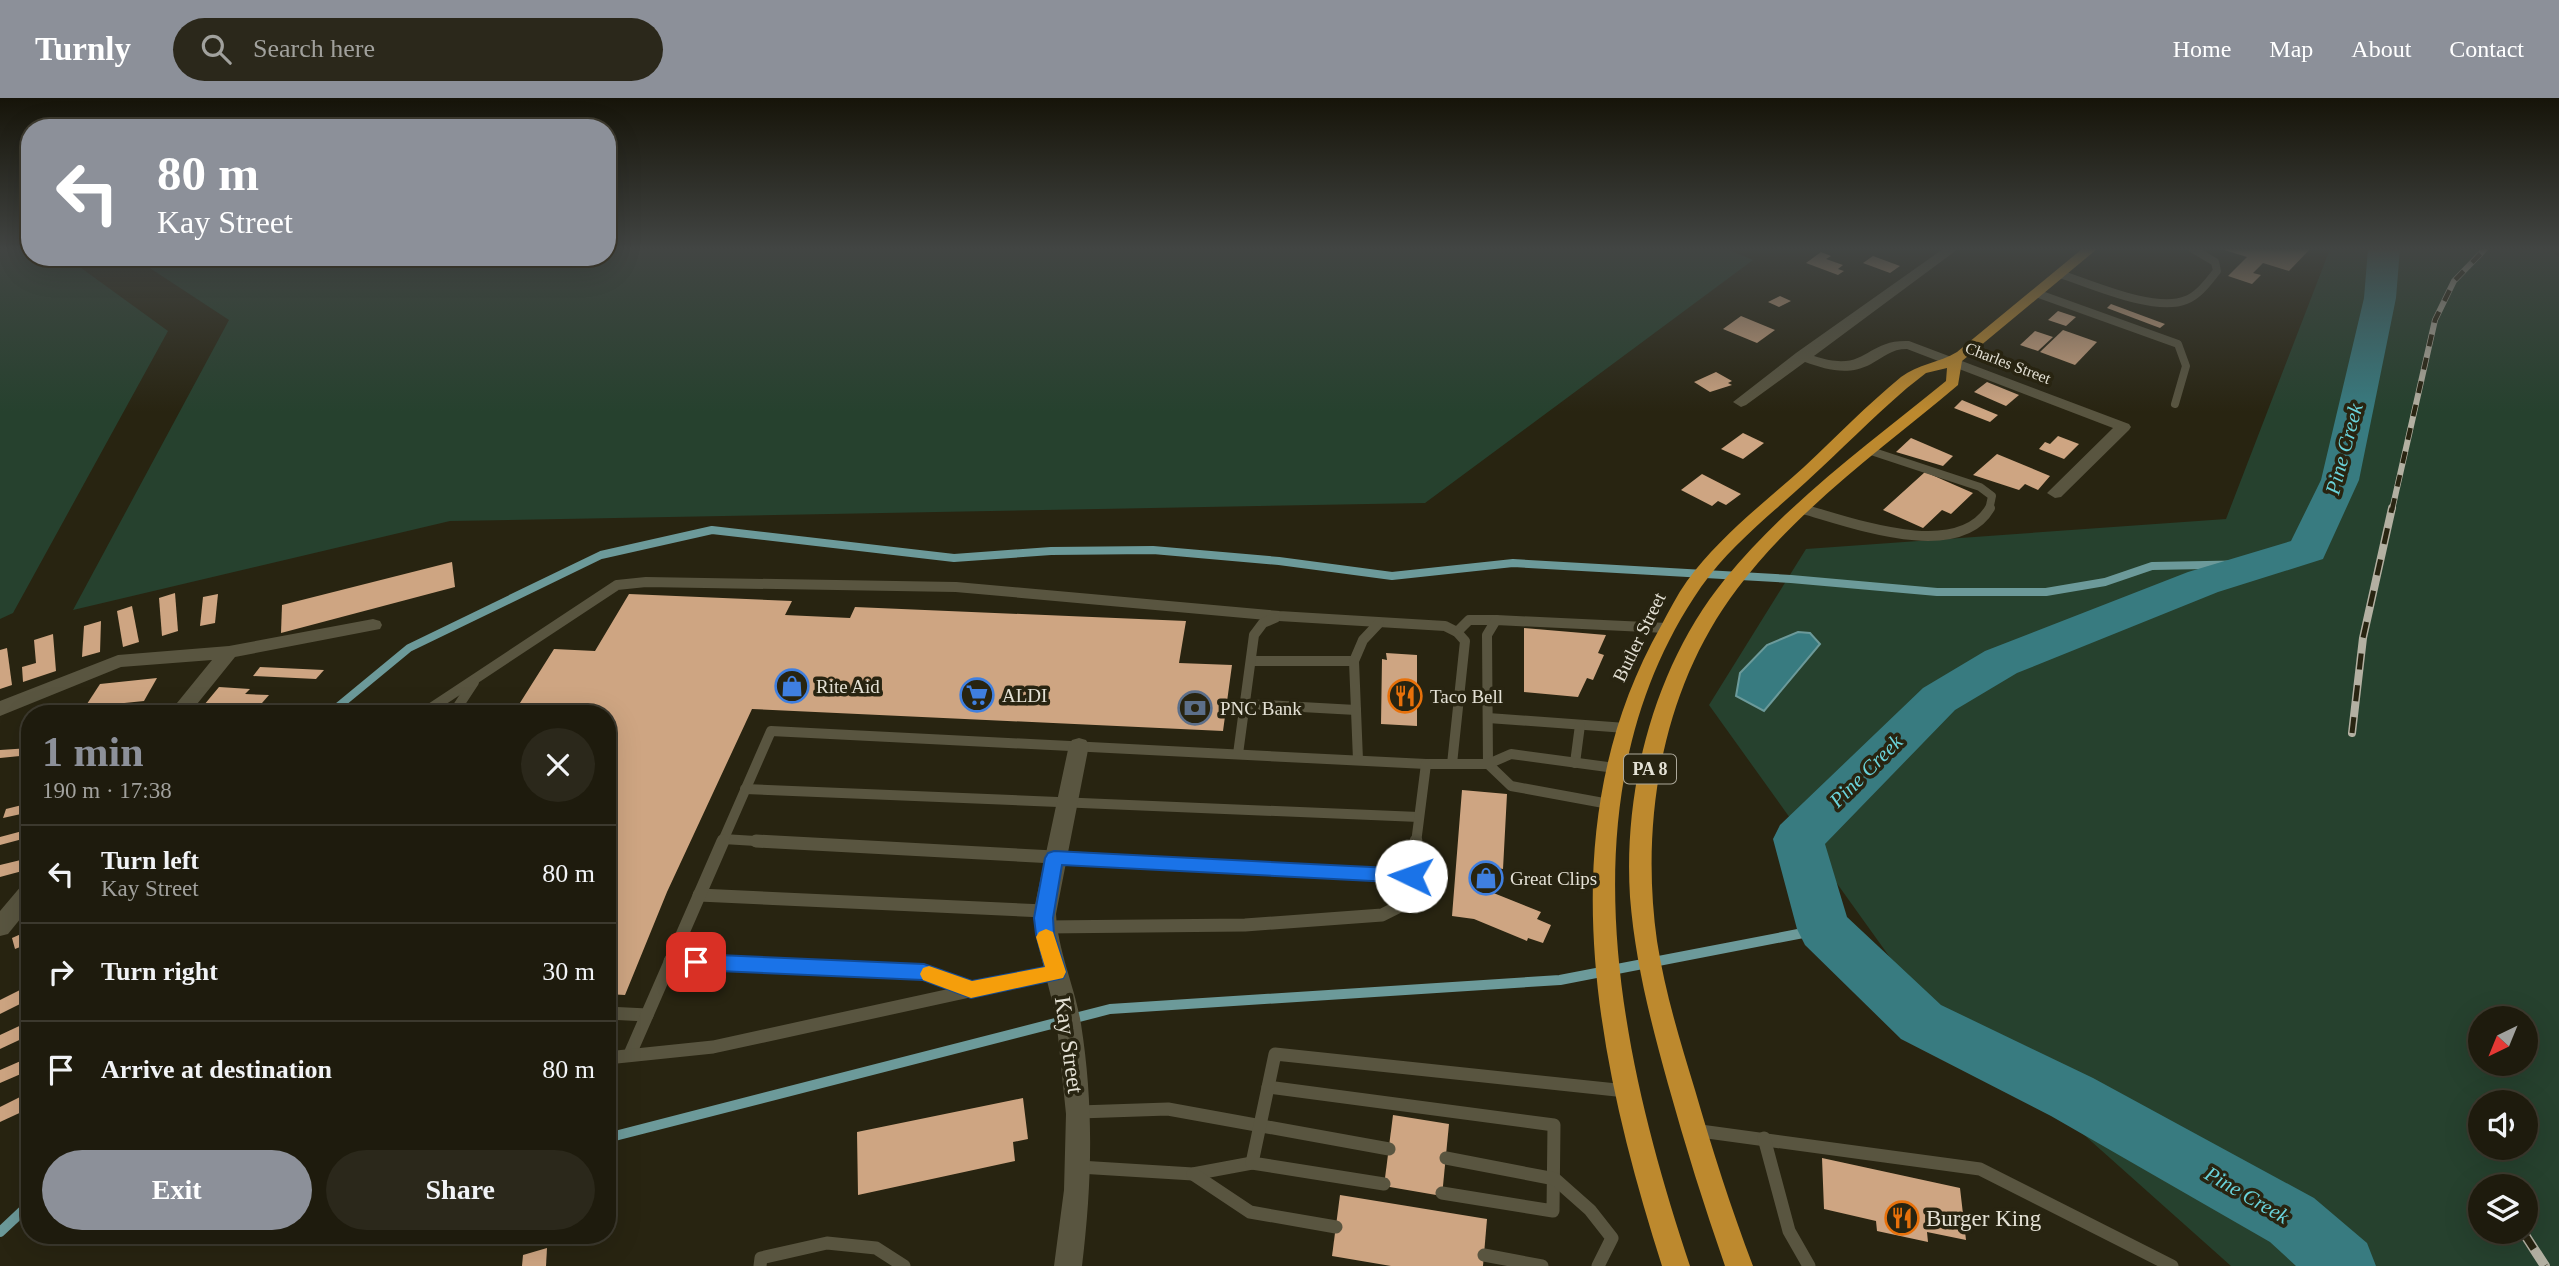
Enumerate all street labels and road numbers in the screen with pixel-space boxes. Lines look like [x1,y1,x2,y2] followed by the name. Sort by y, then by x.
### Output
[1963,339,2054,387] street label: Charles Street
[1608,588,1670,685] street label: Butler Street
[1624,754,1676,784] road number: PA 8
[1050,995,1088,1096] street label: Kay Street

